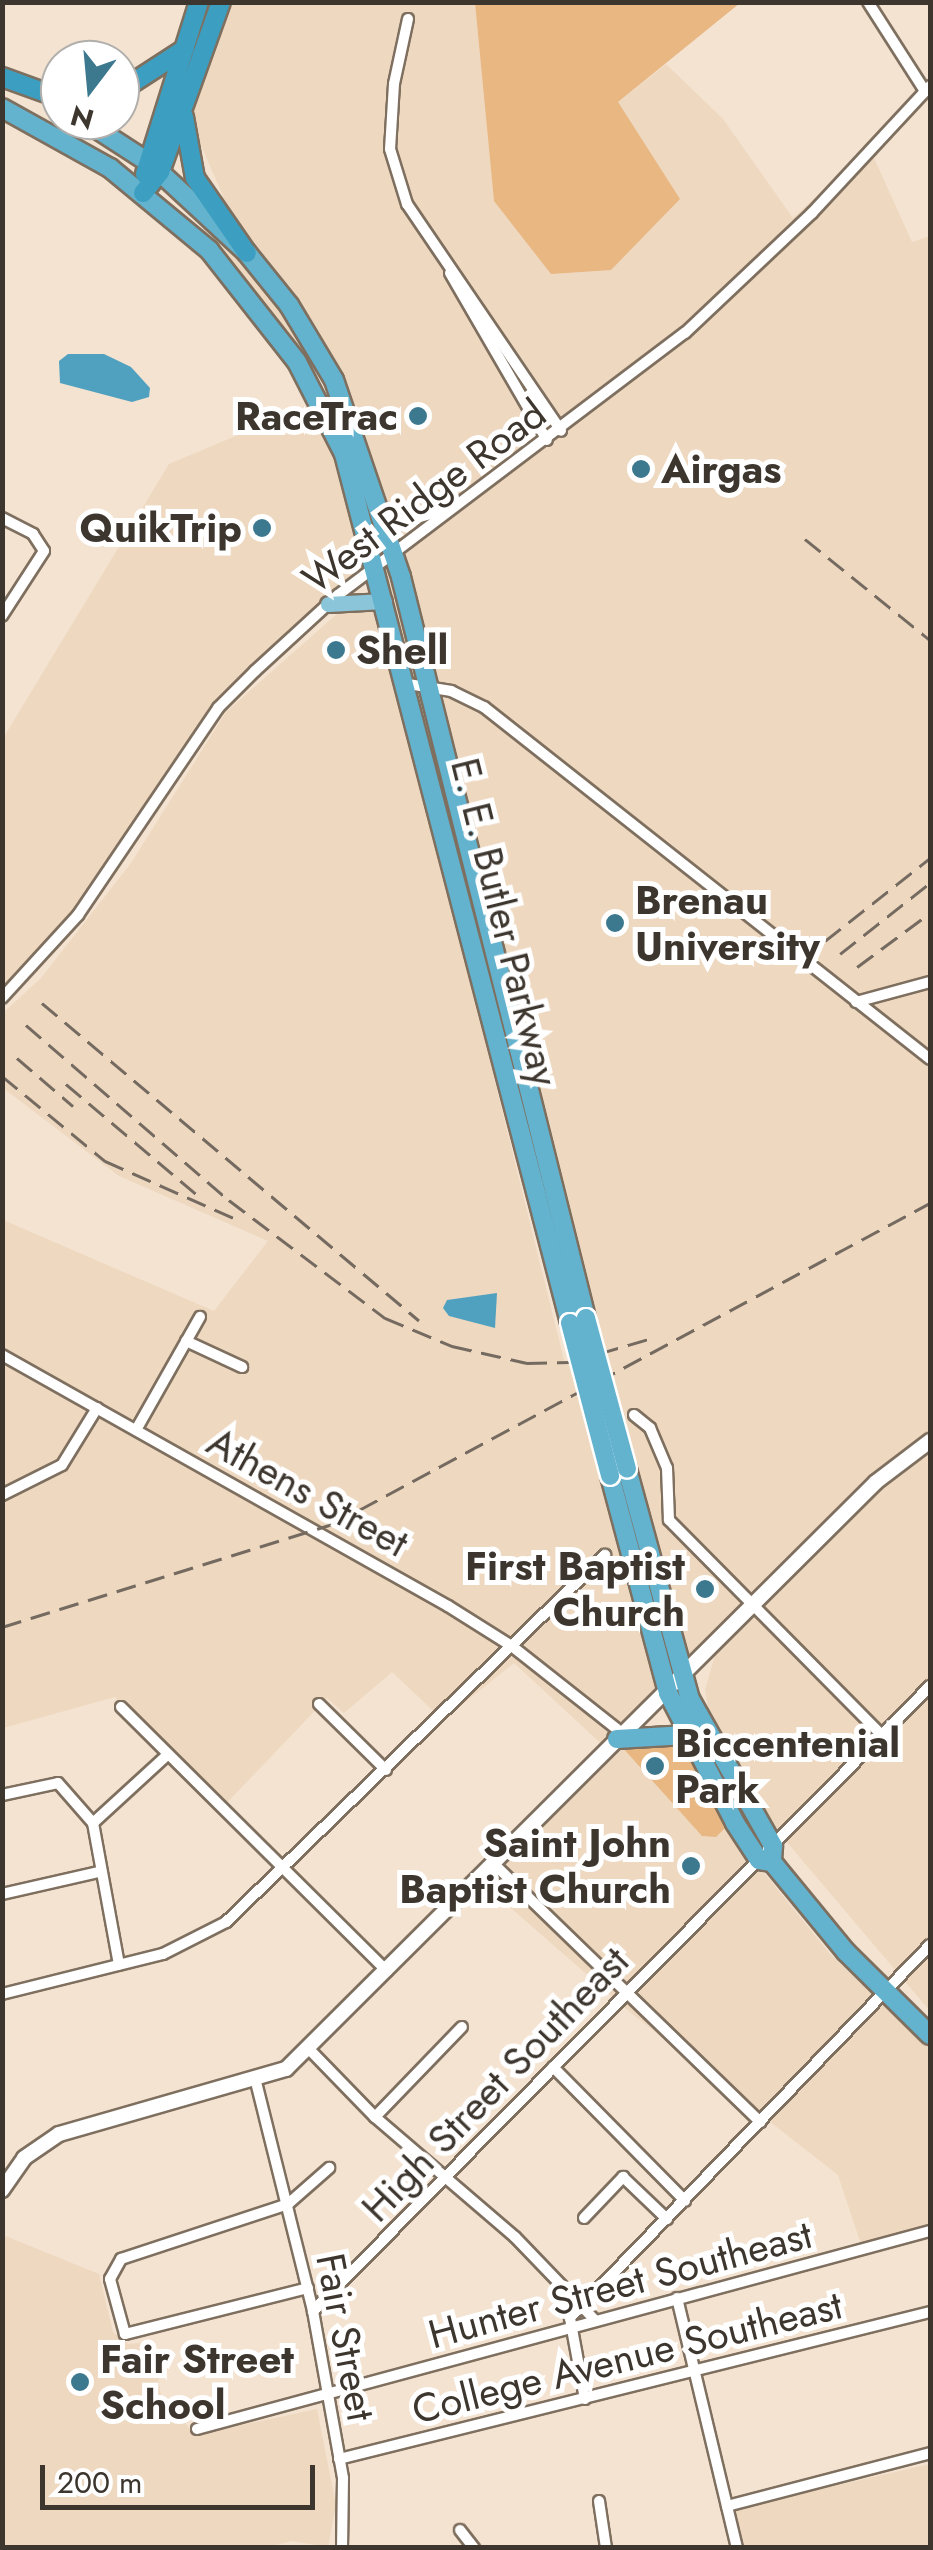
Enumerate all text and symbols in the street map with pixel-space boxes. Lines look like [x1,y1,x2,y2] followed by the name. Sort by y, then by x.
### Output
[40,40,140,140] north arrow
[66,95,98,140] text: N
[293,389,555,603] street label: West Ridge Road
[235,392,398,440] place label: RaceTrac
[407,405,429,427] marker: RaceTrac
[661,445,781,493] place label: Airgas
[630,458,652,480] marker: Airgas
[80,504,242,552] place label: QuikTrip
[251,517,273,539] marker: QuikTrip
[356,626,448,674] place label: Shell
[325,639,347,661] marker: Shell
[441,753,569,1091] street label: E. E. Butler Parkway
[635,876,820,970] place label: Brenau University
[604,912,626,934] marker: Brenau University
[199,1417,417,1567] street label: Athens Street
[465,1542,685,1636] place label: First Baptist Church
[694,1578,716,1600] marker: First Baptist Church
[675,1719,900,1813] place label: Biccentenial Park
[644,1755,666,1777] marker: Biccentenial Park
[399,1819,671,1913] place label: Saint John Baptist Church
[680,1855,702,1877] marker: Saint John Baptist Church
[352,1937,638,2231] street label: High Street Southeast
[423,2210,817,2358] street label: Hunter Street Southeast
[306,2249,386,2425] street label: Fair Street
[407,2280,847,2434] street label: College Avenue Southeast
[100,2335,294,2429] place label: Fair Street School
[69,2371,91,2393] marker: Fair Street School
[45,2445,320,2507] scale bar
[57,2461,142,2504] text: 200 m

